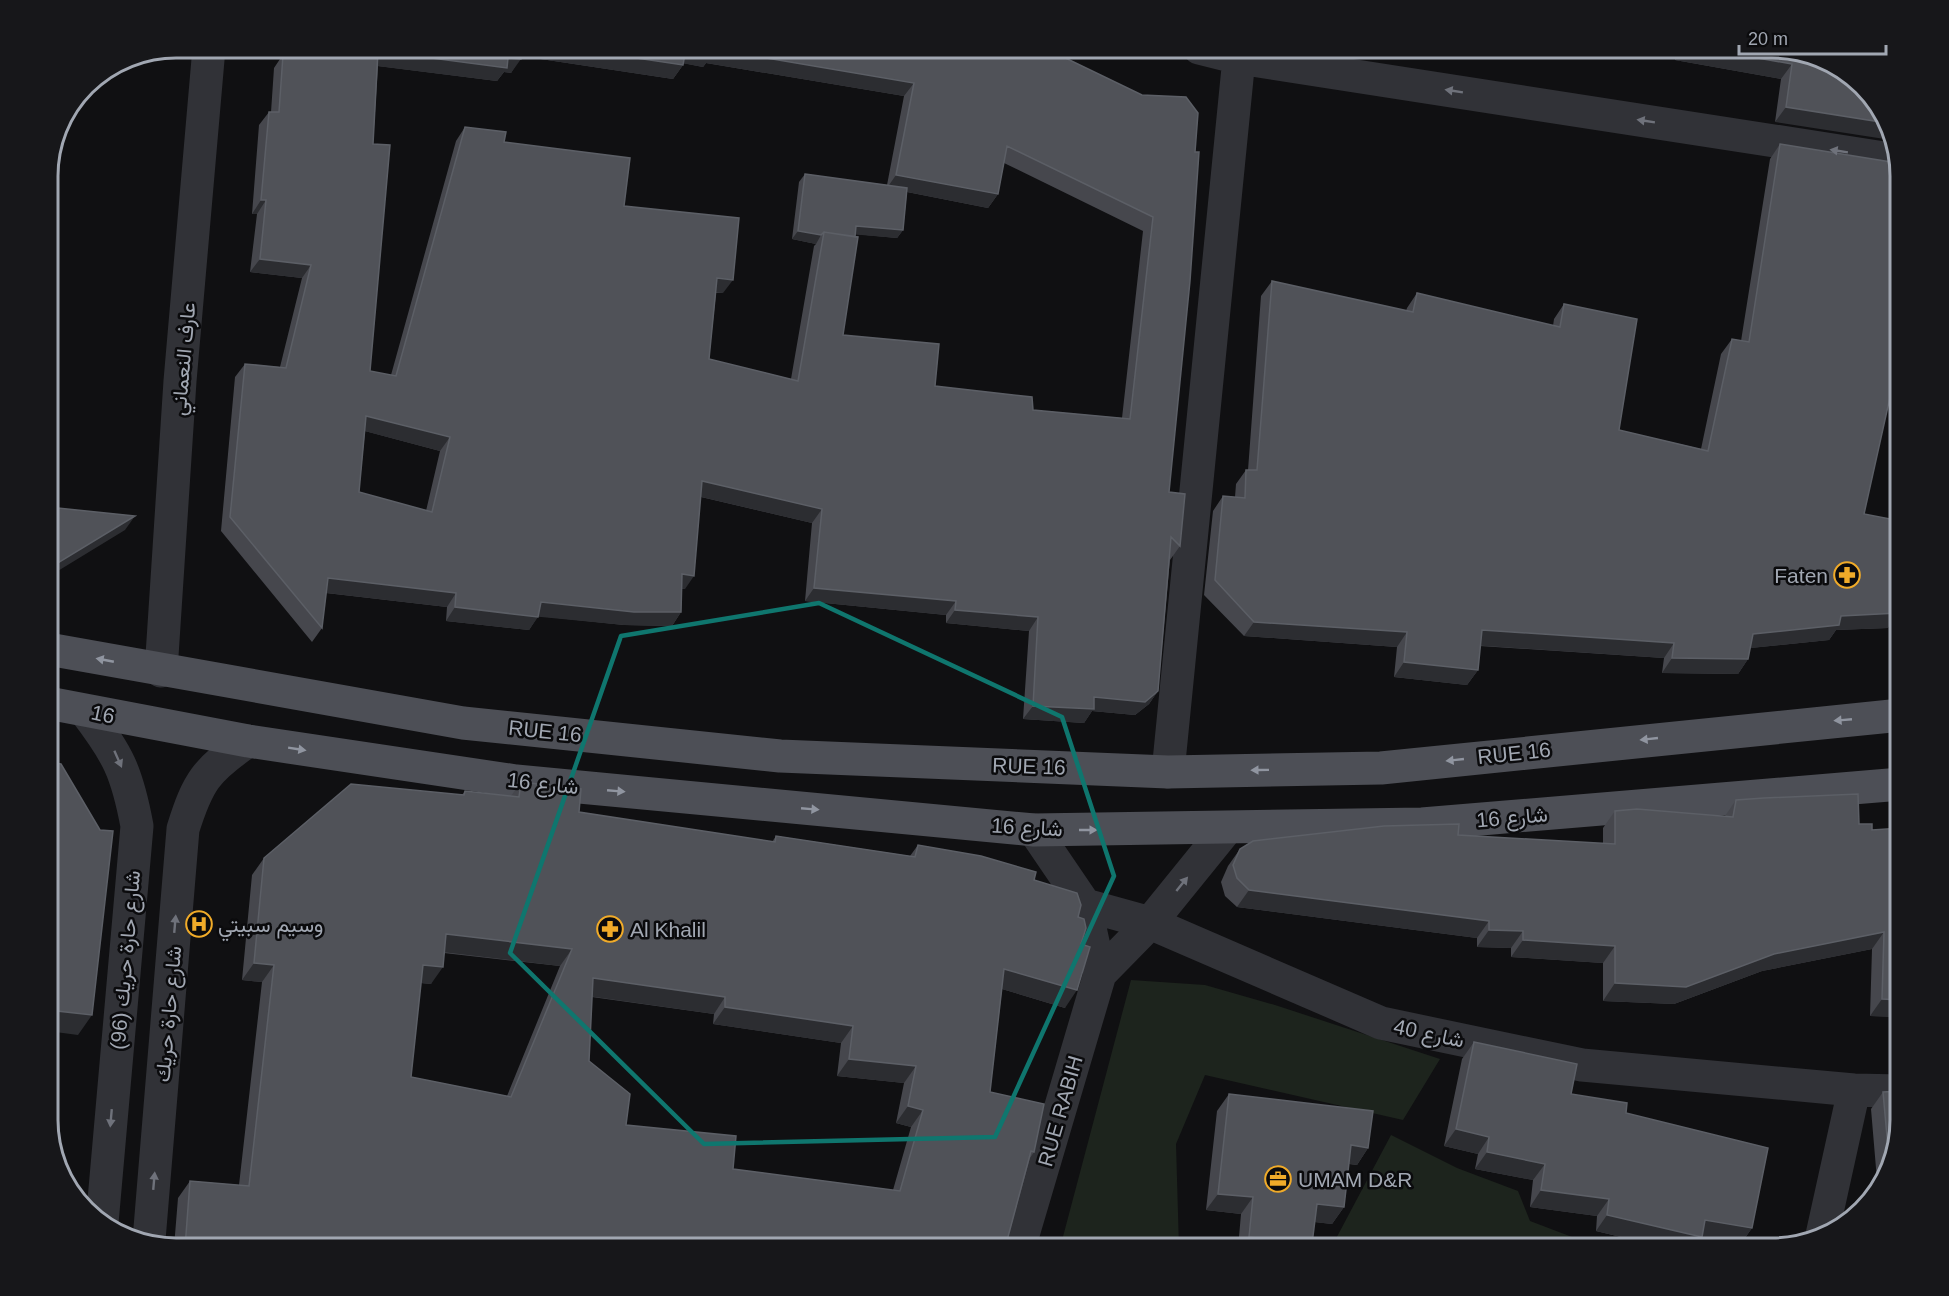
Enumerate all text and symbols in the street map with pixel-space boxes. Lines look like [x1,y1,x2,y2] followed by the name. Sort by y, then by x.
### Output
[1739,18,1886,56] scale bar
[1748,29,1788,49] text: 20 m
[1444,87,1463,96] one-way arrow
[1637,117,1656,126] one-way arrow
[1829,147,1848,156] one-way arrow
[167,302,205,417] street label: عارف النعماني
[1832,560,1862,590] pharmacy icon: Faten
[1774,564,1828,587] place label: Faten
[95,655,114,664] one-way arrow
[89,700,117,728] street label: 16
[1833,715,1852,725] one-way arrow
[507,716,583,746] street label: RUE 16
[1639,734,1658,744] one-way arrow
[1476,738,1552,768] street label: RUE 16
[288,745,307,754] one-way arrow
[114,750,123,768] one-way arrow
[992,753,1066,779] street label: RUE 16
[1445,755,1464,765] one-way arrow
[1251,765,1270,775] one-way arrow
[506,768,580,801] street label: شارع 16
[606,786,625,796] one-way arrow
[1475,802,1549,835] street label: شارع 16
[800,804,819,814] one-way arrow
[991,814,1063,843] street label: شارع 16
[1078,825,1097,835] one-way arrow
[106,869,147,1051] street label: شارع حارة حريك (96)
[1175,876,1188,892] one-way arrow
[184,909,214,939] hospital icon: وسيم سبيتي
[218,913,323,942] place label: وسيم سبيتي
[595,914,625,944] pharmacy icon: Al Khalil
[170,915,180,934] one-way arrow
[630,918,706,941] place label: Al Khalil
[151,945,188,1083] street label: شارع حارة حريك
[1391,1014,1466,1055] street label: شارع 40
[1033,1053,1087,1169] street label: RUE RABIH
[106,1108,116,1127] one-way arrow
[1263,1164,1293,1194] office icon: UMAM D&R
[1298,1168,1412,1191] place label: UMAM D&R
[149,1172,158,1191] one-way arrow

